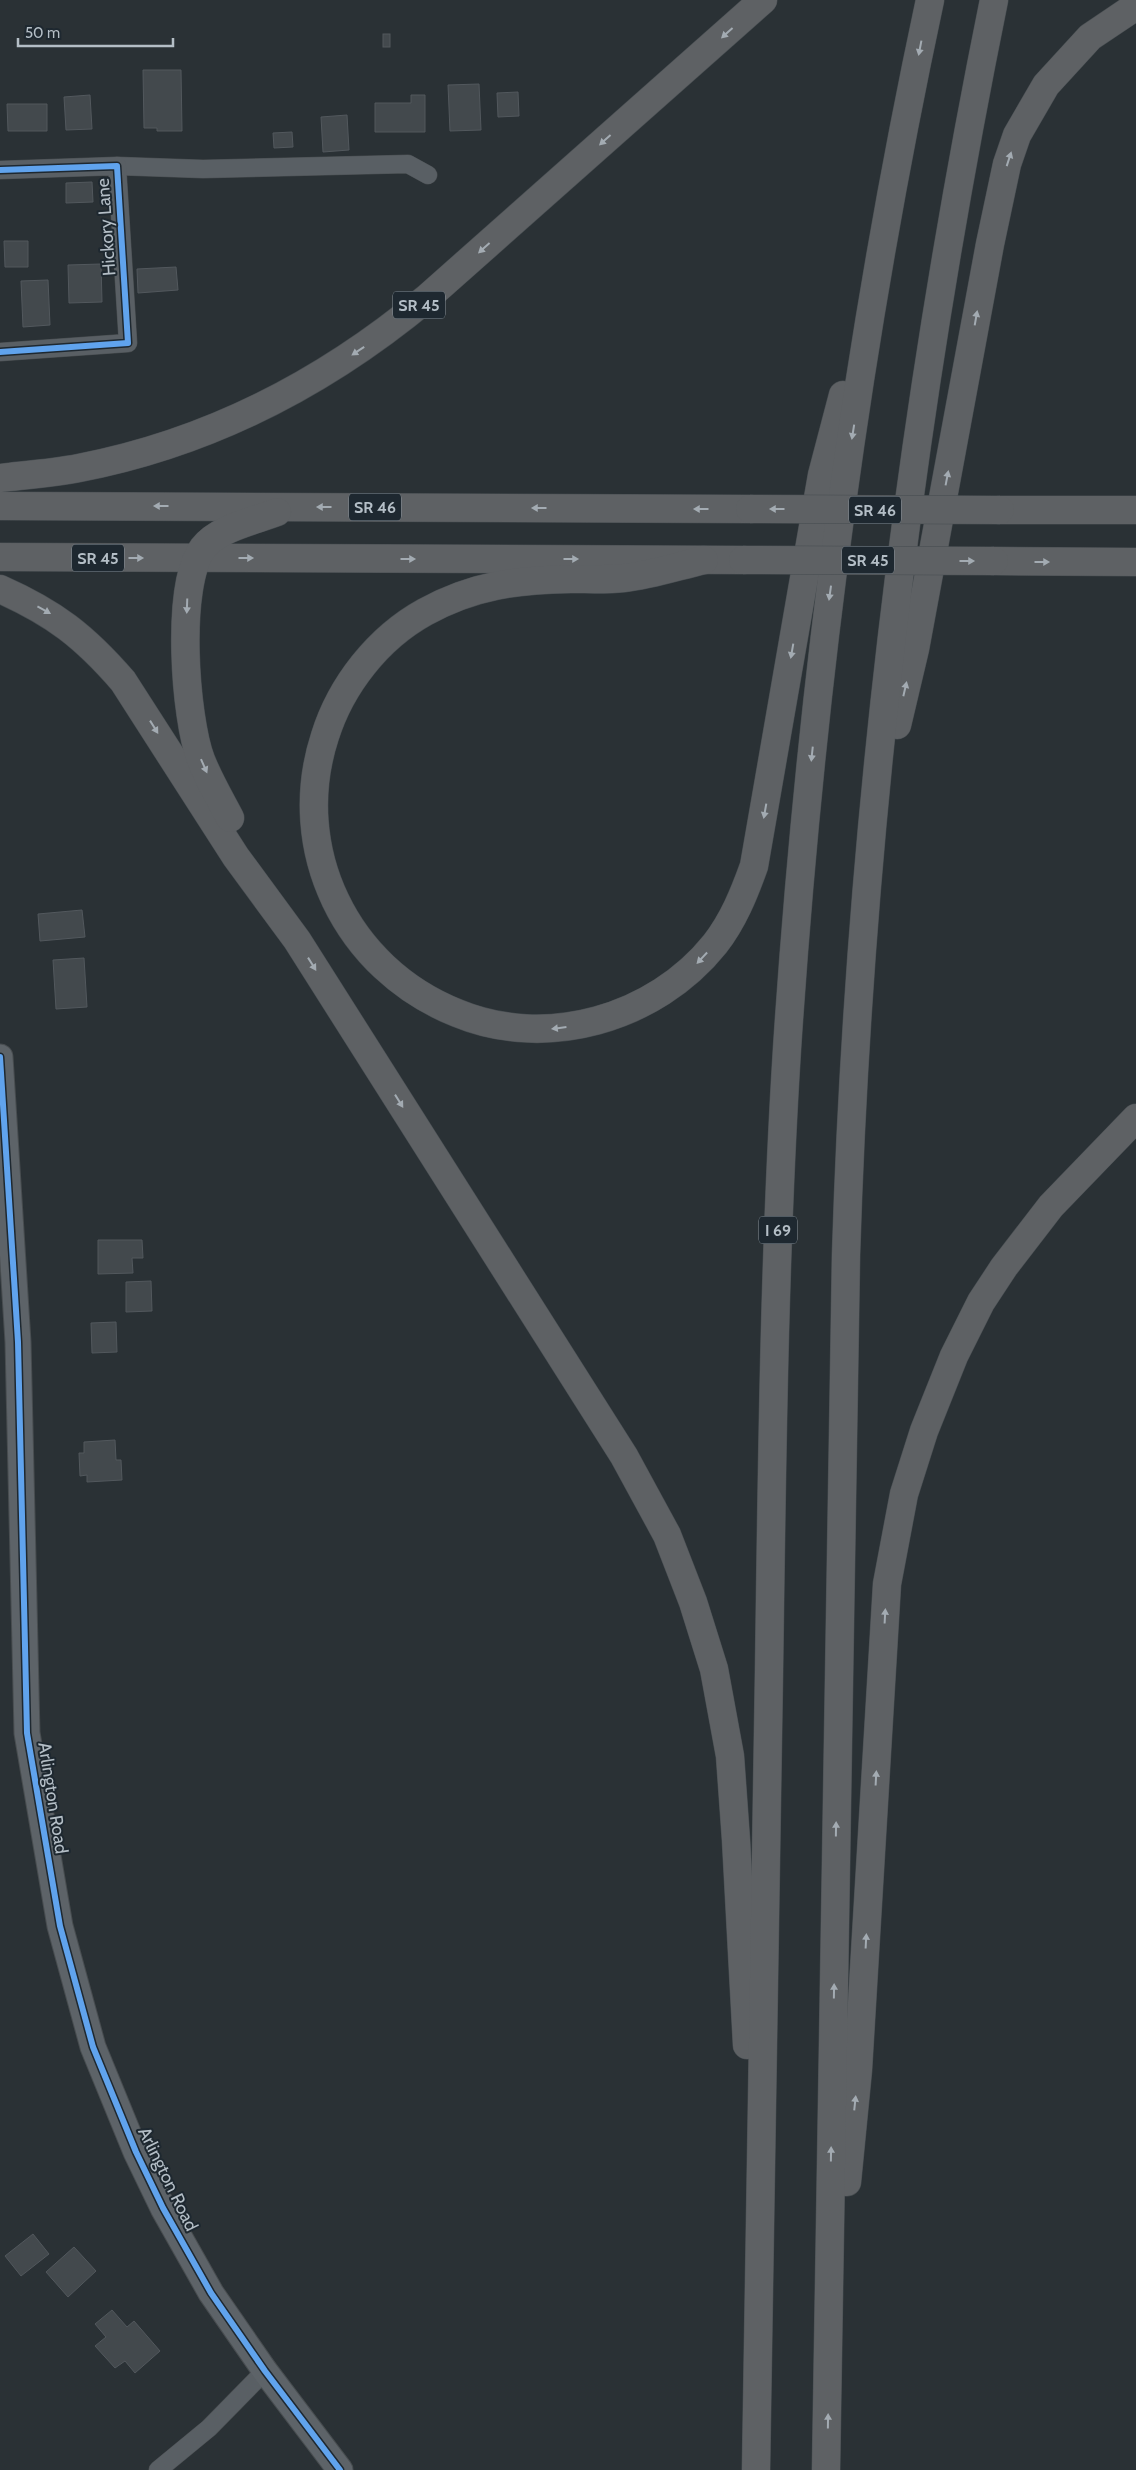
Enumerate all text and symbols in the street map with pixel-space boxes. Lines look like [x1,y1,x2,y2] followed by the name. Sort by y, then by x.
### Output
[18,15,172,47] scale bar
[25,24,60,42] text: 50 m
[720,27,733,38] one-way arrow
[916,40,924,56] one-way arrow
[599,135,612,146] one-way arrow
[1005,152,1013,167] one-way arrow
[92,177,120,277] street label: Hickory Lane
[478,242,490,254] one-way arrow
[393,292,445,318] road number: SR 45
[973,310,981,326] one-way arrow
[351,346,365,356] one-way arrow
[849,424,857,440] one-way arrow
[943,471,951,486] one-way arrow
[349,494,401,520] road number: SR 46
[849,496,901,524] road number: SR 46
[153,502,169,510] one-way arrow
[316,503,332,511] one-way arrow
[531,504,547,512] one-way arrow
[693,505,709,513] one-way arrow
[768,505,784,513] one-way arrow
[72,544,124,572] road number: SR 45
[842,546,894,574] road number: SR 45
[128,554,144,562] one-way arrow
[238,554,254,562] one-way arrow
[400,555,416,563] one-way arrow
[563,555,579,563] one-way arrow
[959,557,975,565] one-way arrow
[1035,558,1051,566] one-way arrow
[826,585,834,601] one-way arrow
[183,598,191,614] one-way arrow
[37,606,51,615] one-way arrow
[788,643,796,659] one-way arrow
[901,682,909,697] one-way arrow
[149,721,159,734] one-way arrow
[808,746,816,762] one-way arrow
[200,759,208,773] one-way arrow
[760,803,768,819] one-way arrow
[696,951,708,963] one-way arrow
[308,958,317,971] one-way arrow
[551,1024,567,1032] one-way arrow
[395,1095,404,1108] one-way arrow
[759,1216,797,1244] road number: I 69
[882,1608,890,1624] one-way arrow
[33,1741,73,1855] street label: Arlington Road
[872,1770,880,1786] one-way arrow
[833,1821,841,1837] one-way arrow
[863,1932,871,1948] one-way arrow
[830,1983,838,1999] one-way arrow
[851,2094,859,2110] one-way arrow
[133,2123,203,2235] street label: Arlington Road
[828,2146,836,2162] one-way arrow
[824,2413,832,2429] one-way arrow

